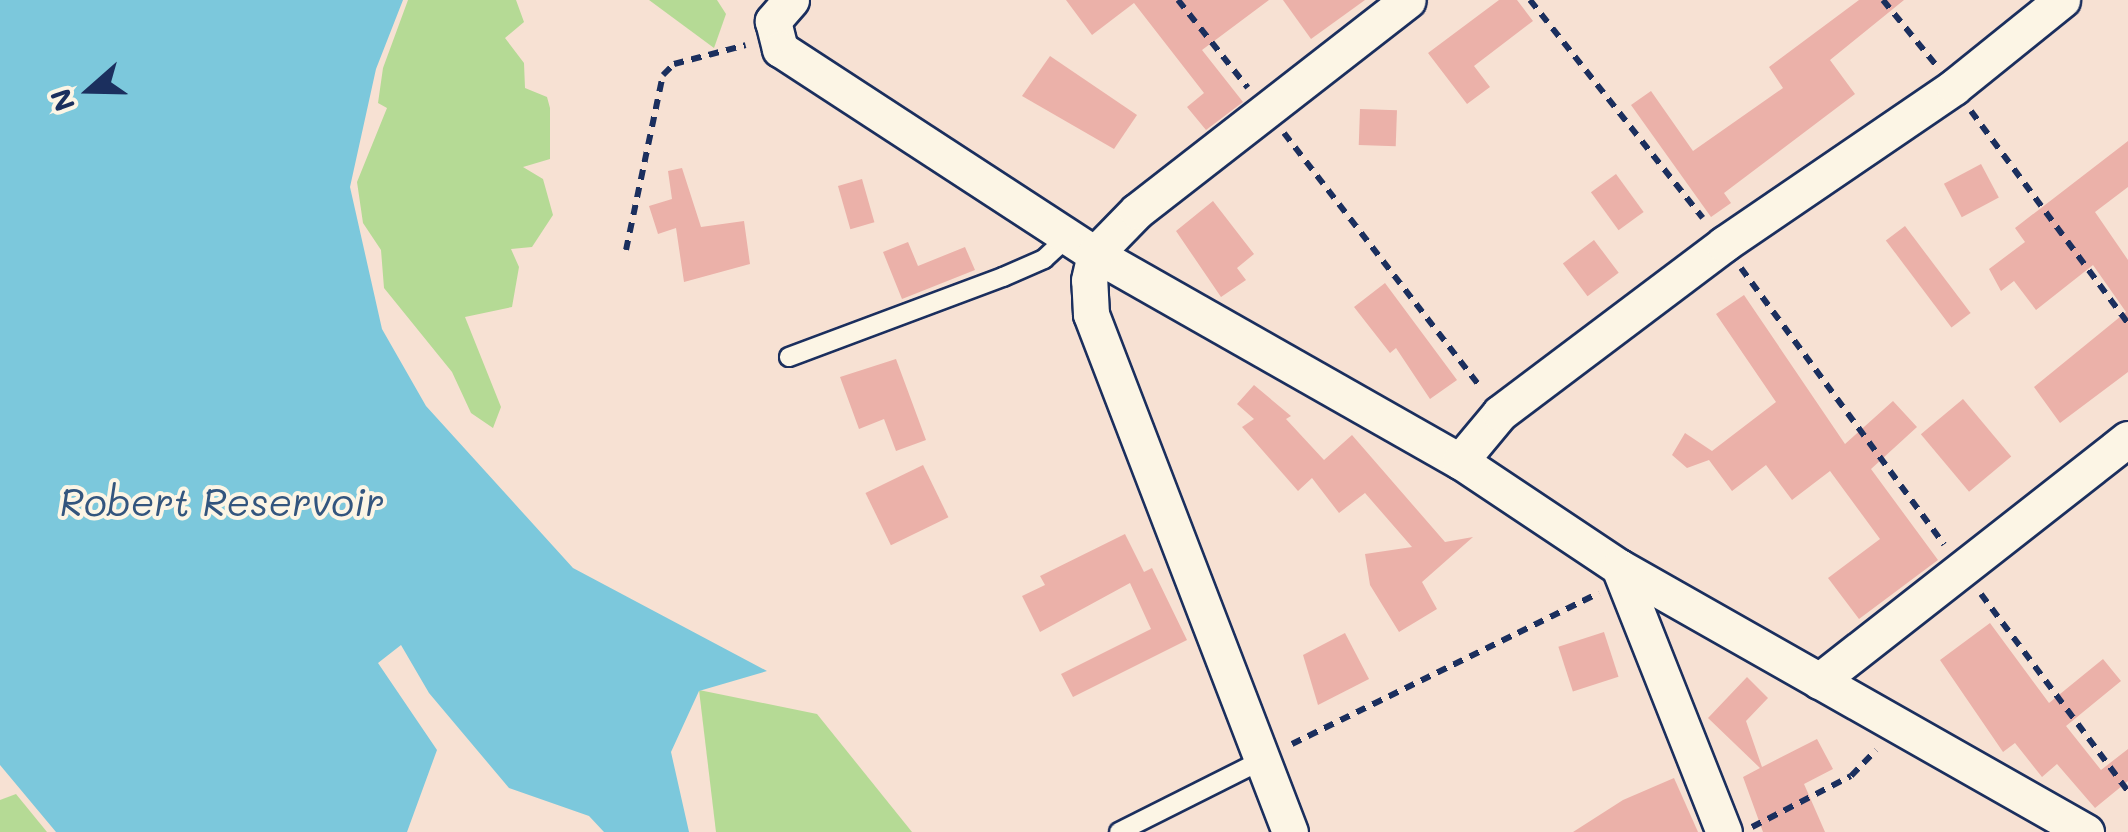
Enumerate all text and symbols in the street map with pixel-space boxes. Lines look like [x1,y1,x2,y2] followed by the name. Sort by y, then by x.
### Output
[40,40,140,140] north arrow
[41,84,82,116] text: N
[60,479,384,525] water label: Robert Reservoir

